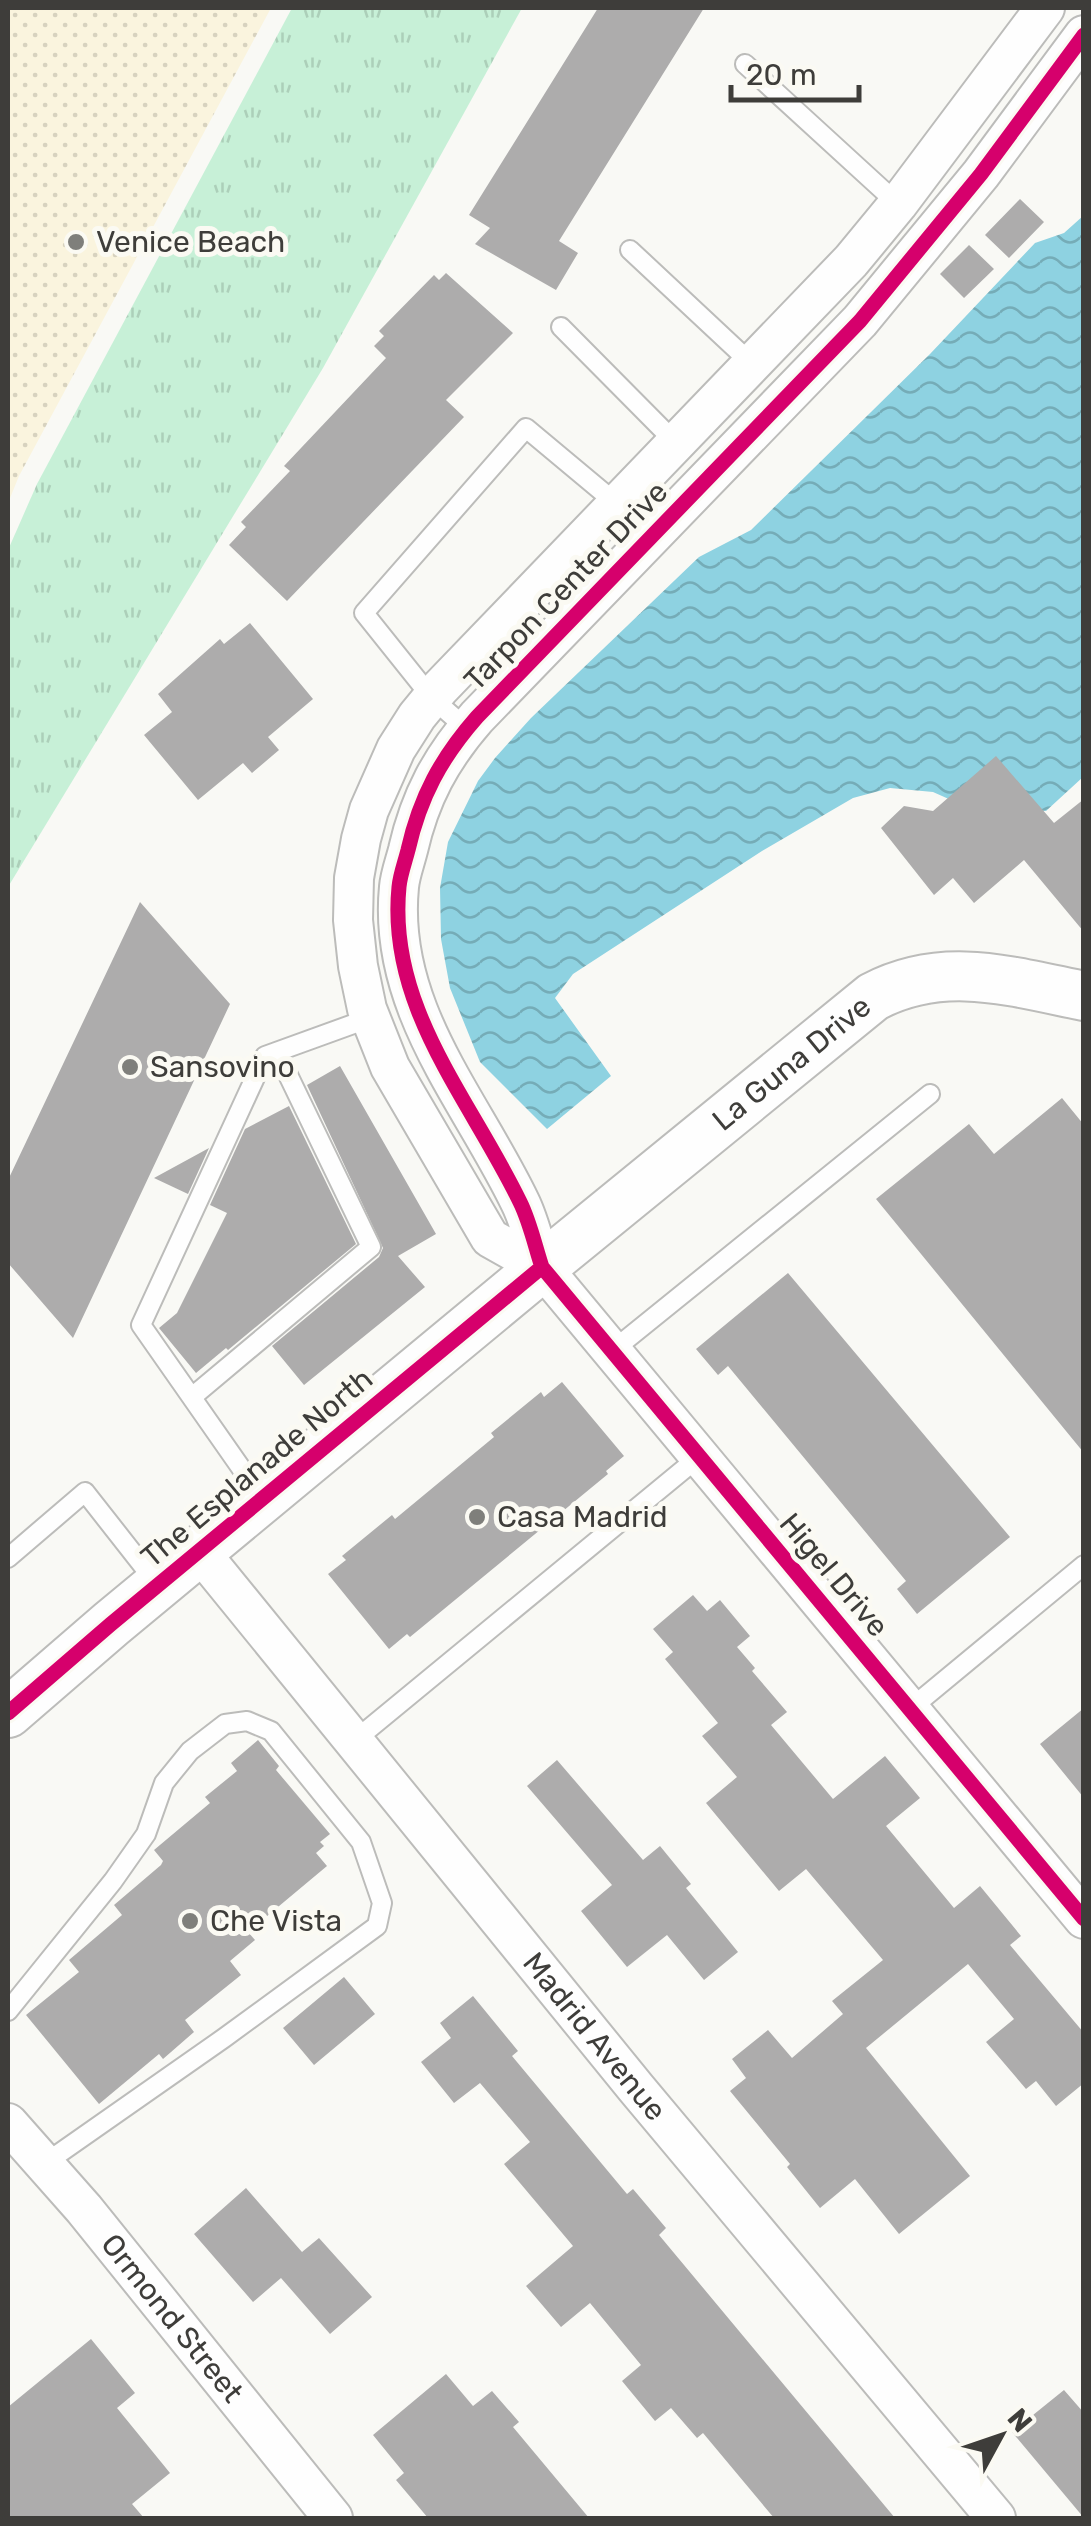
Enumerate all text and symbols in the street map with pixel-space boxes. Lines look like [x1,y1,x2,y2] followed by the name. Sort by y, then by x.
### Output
[731,40,858,102] scale bar
[746,57,817,93] text: 20 m
[96,224,285,260] place label: Venice Beach
[65,231,87,253] marker: Venice Beach
[457,474,675,698] street label: Tarpon Center Drive
[705,988,878,1138] street label: La Guna Drive
[150,1049,295,1085] place label: Sansovino
[119,1056,141,1078] marker: Sansovino
[134,1361,380,1575] street label: The Esplanade North
[497,1499,668,1535] place label: Casa Madrid
[466,1506,488,1528] marker: Casa Madrid
[772,1506,896,1644] street label: Higel Drive
[210,1903,342,1939] place label: Che Vista
[179,1910,201,1932] marker: Che Vista
[515,1945,674,2128] street label: Madrid Avenue
[93,2227,251,2410] street label: Ormond Street
[951,2386,1051,2486] north arrow
[1001,2402,1039,2439] text: N

